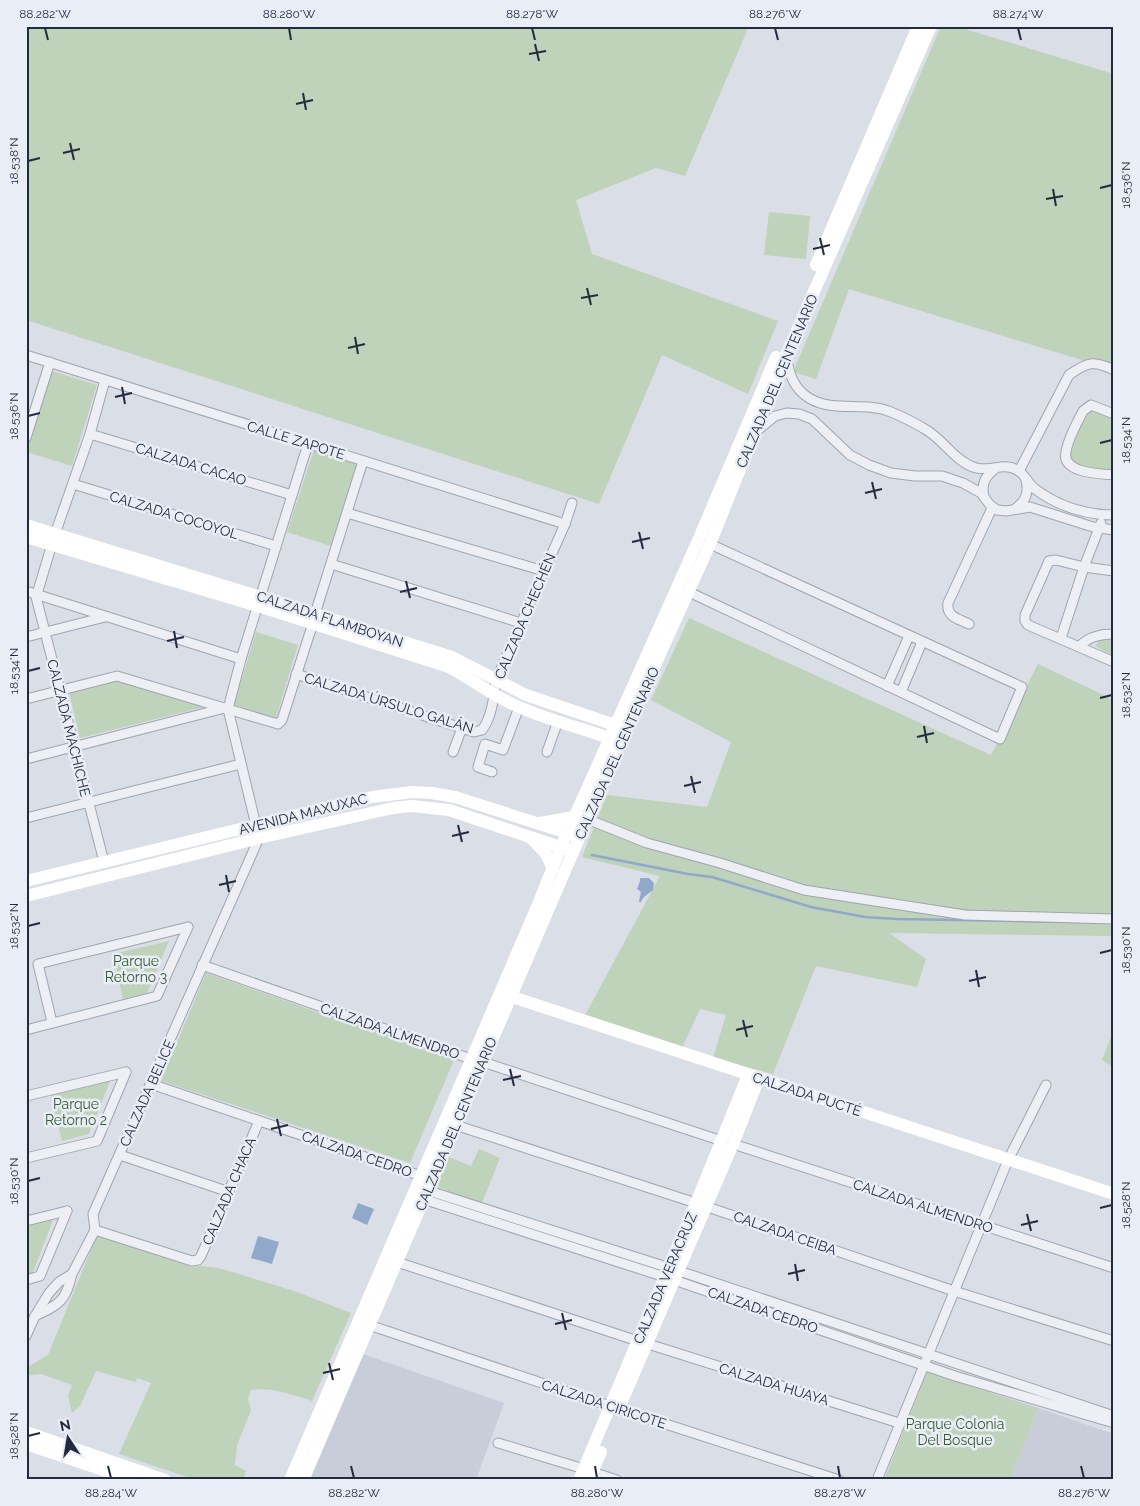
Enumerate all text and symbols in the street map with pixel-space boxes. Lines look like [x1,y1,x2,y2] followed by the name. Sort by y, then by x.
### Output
[19,7,71,21] text: 88.282°W
[263,7,316,21] text: 88.280°W
[506,7,558,21] text: 88.278°W
[749,7,802,21] text: 88.276°W
[993,7,1044,21] text: 88.274°W
[7,137,21,185] text: 18.538°N
[1119,161,1133,209] text: 18.536°N
[733,292,821,470] street label: CALZADA DEL CENTENARIO
[7,392,21,440] text: 18.536°N
[1119,417,1133,463] text: 18.534°N
[245,418,347,462] street label: CALLE ZAPOTE
[134,439,248,489] street label: CALZADA CACAO
[108,488,240,542] street label: CALZADA COCOYOL
[490,550,559,681] street label: CALZADA CHECHÉN
[255,588,405,650] street label: CALZADA FLAMBOYAN
[7,648,21,694] text: 18.534°N
[44,658,94,798] street label: CALZADA MACHICHE
[572,664,662,842] street label: CALZADA DEL CENTENARIO
[302,669,476,736] street label: CALZADA ÚRSULO GALÁN
[1119,672,1133,718] text: 18.532°N
[237,790,369,838] street label: AVENIDA MAXUXAC
[7,903,21,949] text: 18.532°N
[1119,926,1133,974] text: 18.530°N
[105,953,167,985] park label: Parque Retorno 3
[318,1000,462,1062] street label: CALZADA ALMENDRO
[412,1035,500,1213] street label: CALZADA DEL CENTENARIO
[116,1037,178,1149] street label: CALZADA BELICE
[751,1068,864,1119] street label: CALZADA PUCTÉ
[45,1096,107,1128] park label: Parque Retorno 2
[300,1128,414,1180] street label: CALZADA CEDRO
[199,1134,259,1247] street label: CALZADA CHACA
[7,1157,21,1205] text: 18.530°N
[851,1176,995,1236] street label: CALZADA ALMENDRO
[1119,1182,1133,1228] text: 18.528°N
[731,1208,839,1258] street label: CALZADA CEIBA
[630,1210,700,1346] street label: CALZADA VERACRUZ
[706,1284,820,1336] street label: CALZADA CEDRO
[717,1360,831,1408] street label: CALZADA HUAYA
[540,1376,668,1432] street label: CALZADA CIRICOTE
[7,1413,21,1459] text: 18.528°N
[42,1414,92,1464] north arrow
[58,1416,72,1434] text: N
[906,1416,1004,1448] park label: Parque Colonia Del Bosque
[85,1486,137,1500] text: 88.284°W
[328,1486,380,1500] text: 88.282°W
[571,1486,624,1500] text: 88.280°W
[814,1486,866,1500] text: 88.278°W
[1058,1486,1111,1500] text: 88.276°W

